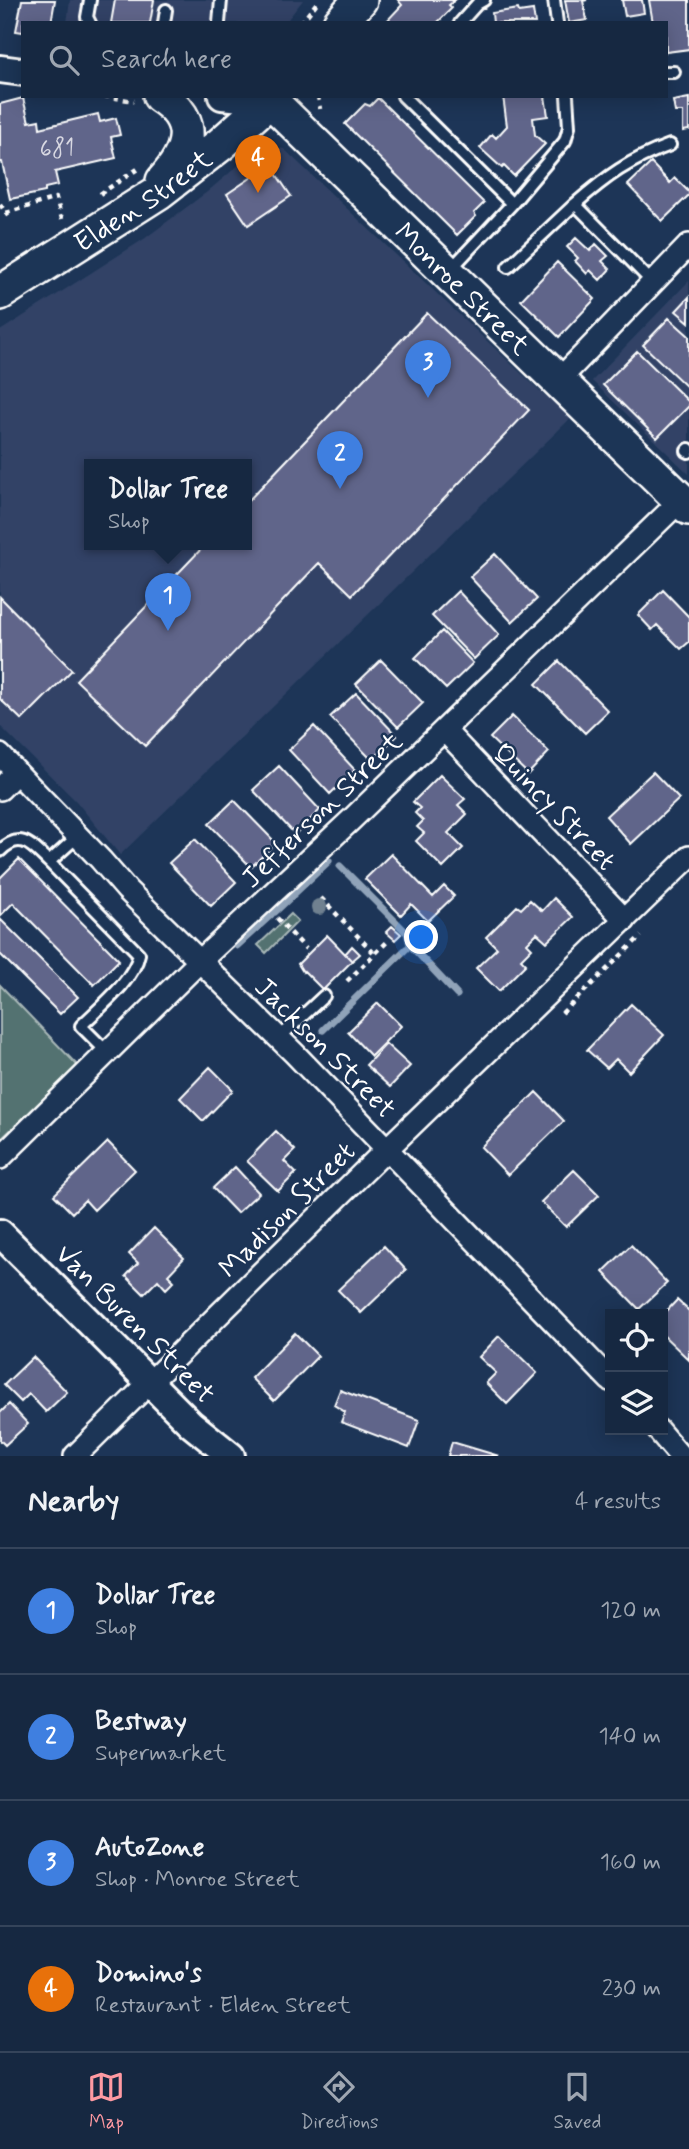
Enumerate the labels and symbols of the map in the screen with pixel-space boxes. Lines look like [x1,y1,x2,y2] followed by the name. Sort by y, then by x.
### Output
[40,134,74,165] house number: 681
[235,135,281,193] pin: 4
[67,141,221,262] street label: Elden Street
[385,215,538,365] street label: Monroe Street
[405,340,451,398] pin: 3
[317,431,363,489] pin: 2
[145,573,191,631] pin: 1
[234,724,412,897] street label: Jefferson Street
[483,736,623,879] street label: Quincy Street
[404,920,438,954] your location
[245,970,403,1128] street label: Jackson Street
[211,1134,364,1287] street label: Madison Street
[46,1237,222,1413] street label: Van Buren Street

